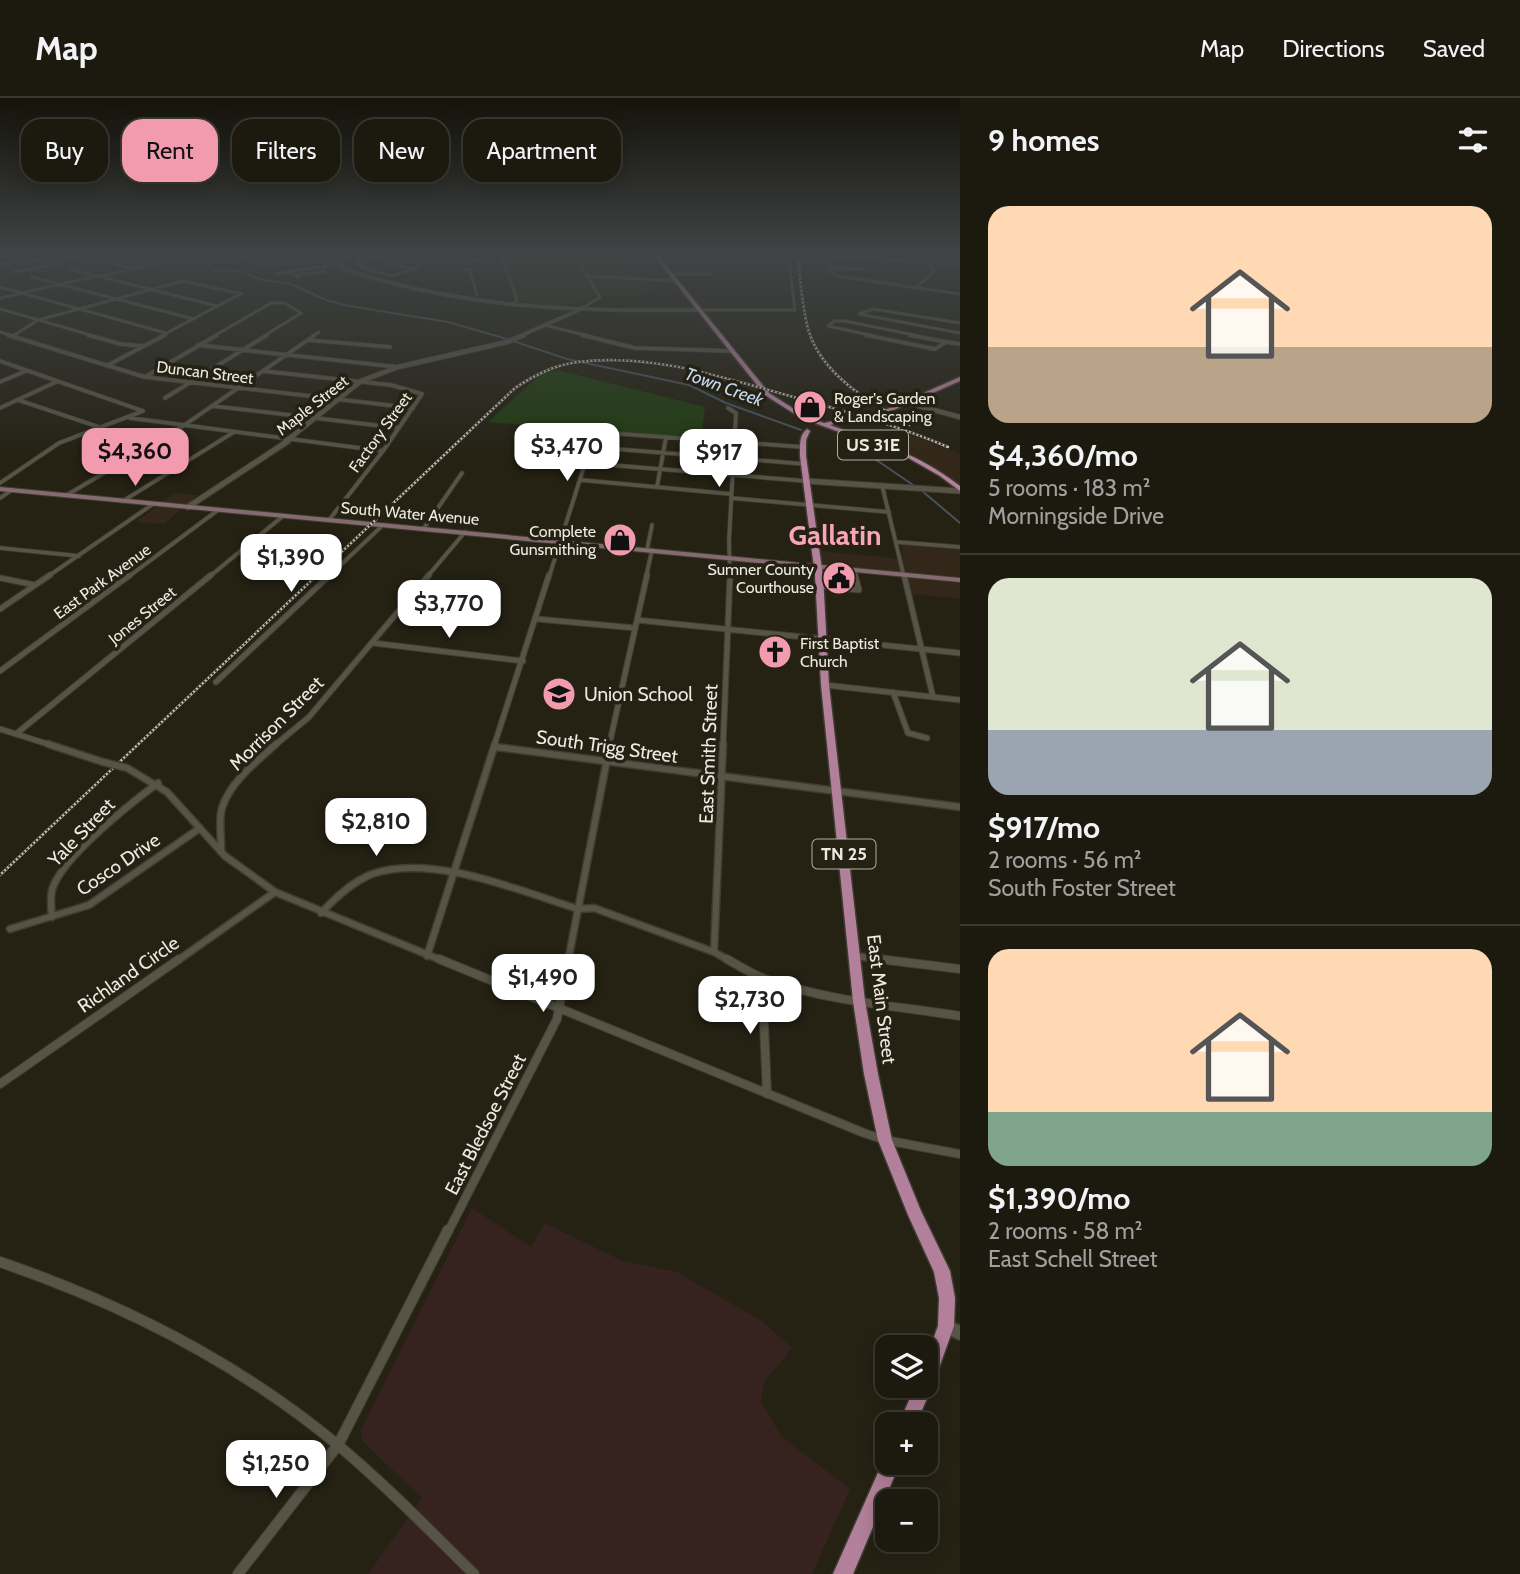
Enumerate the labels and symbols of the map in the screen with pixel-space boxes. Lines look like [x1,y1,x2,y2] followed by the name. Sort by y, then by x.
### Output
[155,357,255,388] street label: Duncan Street
[682,363,767,412] water label: Town Creek
[273,371,353,439] street label: Maple Street
[345,388,416,476] street label: Factory Street
[791,388,829,426] shop icon: Roger's Garden & Landscaping
[834,389,935,426] place label: Roger's Garden & Landscaping
[510,424,624,483] pin: $3,470
[78,428,192,488] pin: $4,360
[678,430,760,489] pin: $917
[838,430,908,460] road number: US 31E
[340,498,480,529] street label: South Water Avenue
[789,518,881,552] district label: Gallatin
[601,521,639,559] shop icon: Complete Gunsmithing
[510,522,597,559] place label: Complete Gunsmithing
[234,534,348,594] pin: $1,390
[50,540,155,623] street label: East Park Avenue
[820,559,858,597] public building icon: Sumner County Courthouse
[707,560,814,597] place label: Sumner County Courthouse
[392,580,506,640] pin: $3,770
[104,582,180,649] street label: Jones Street
[756,633,794,671] church icon: First Baptist Church
[800,634,880,671] place label: First Baptist Church
[224,671,329,775] street label: Morrison Street
[540,675,578,713] school or university icon: Union School
[584,683,693,706] place label: Union School
[695,683,722,824] street label: East Smith Street
[535,725,680,768] street label: South Trigg Street
[43,793,120,872] street label: Yale Street
[319,798,433,858] pin: $2,810
[72,828,165,901] street label: Cosco Drive
[812,840,876,868] road number: TN 25
[73,931,183,1018] street label: Richland Circle
[862,933,901,1066] street label: East Main Street
[486,954,600,1014] pin: $1,490
[693,976,807,1036] pin: $2,730
[440,1049,531,1199] street label: East Bledsoe Street
[219,1440,333,1500] pin: $1,250

